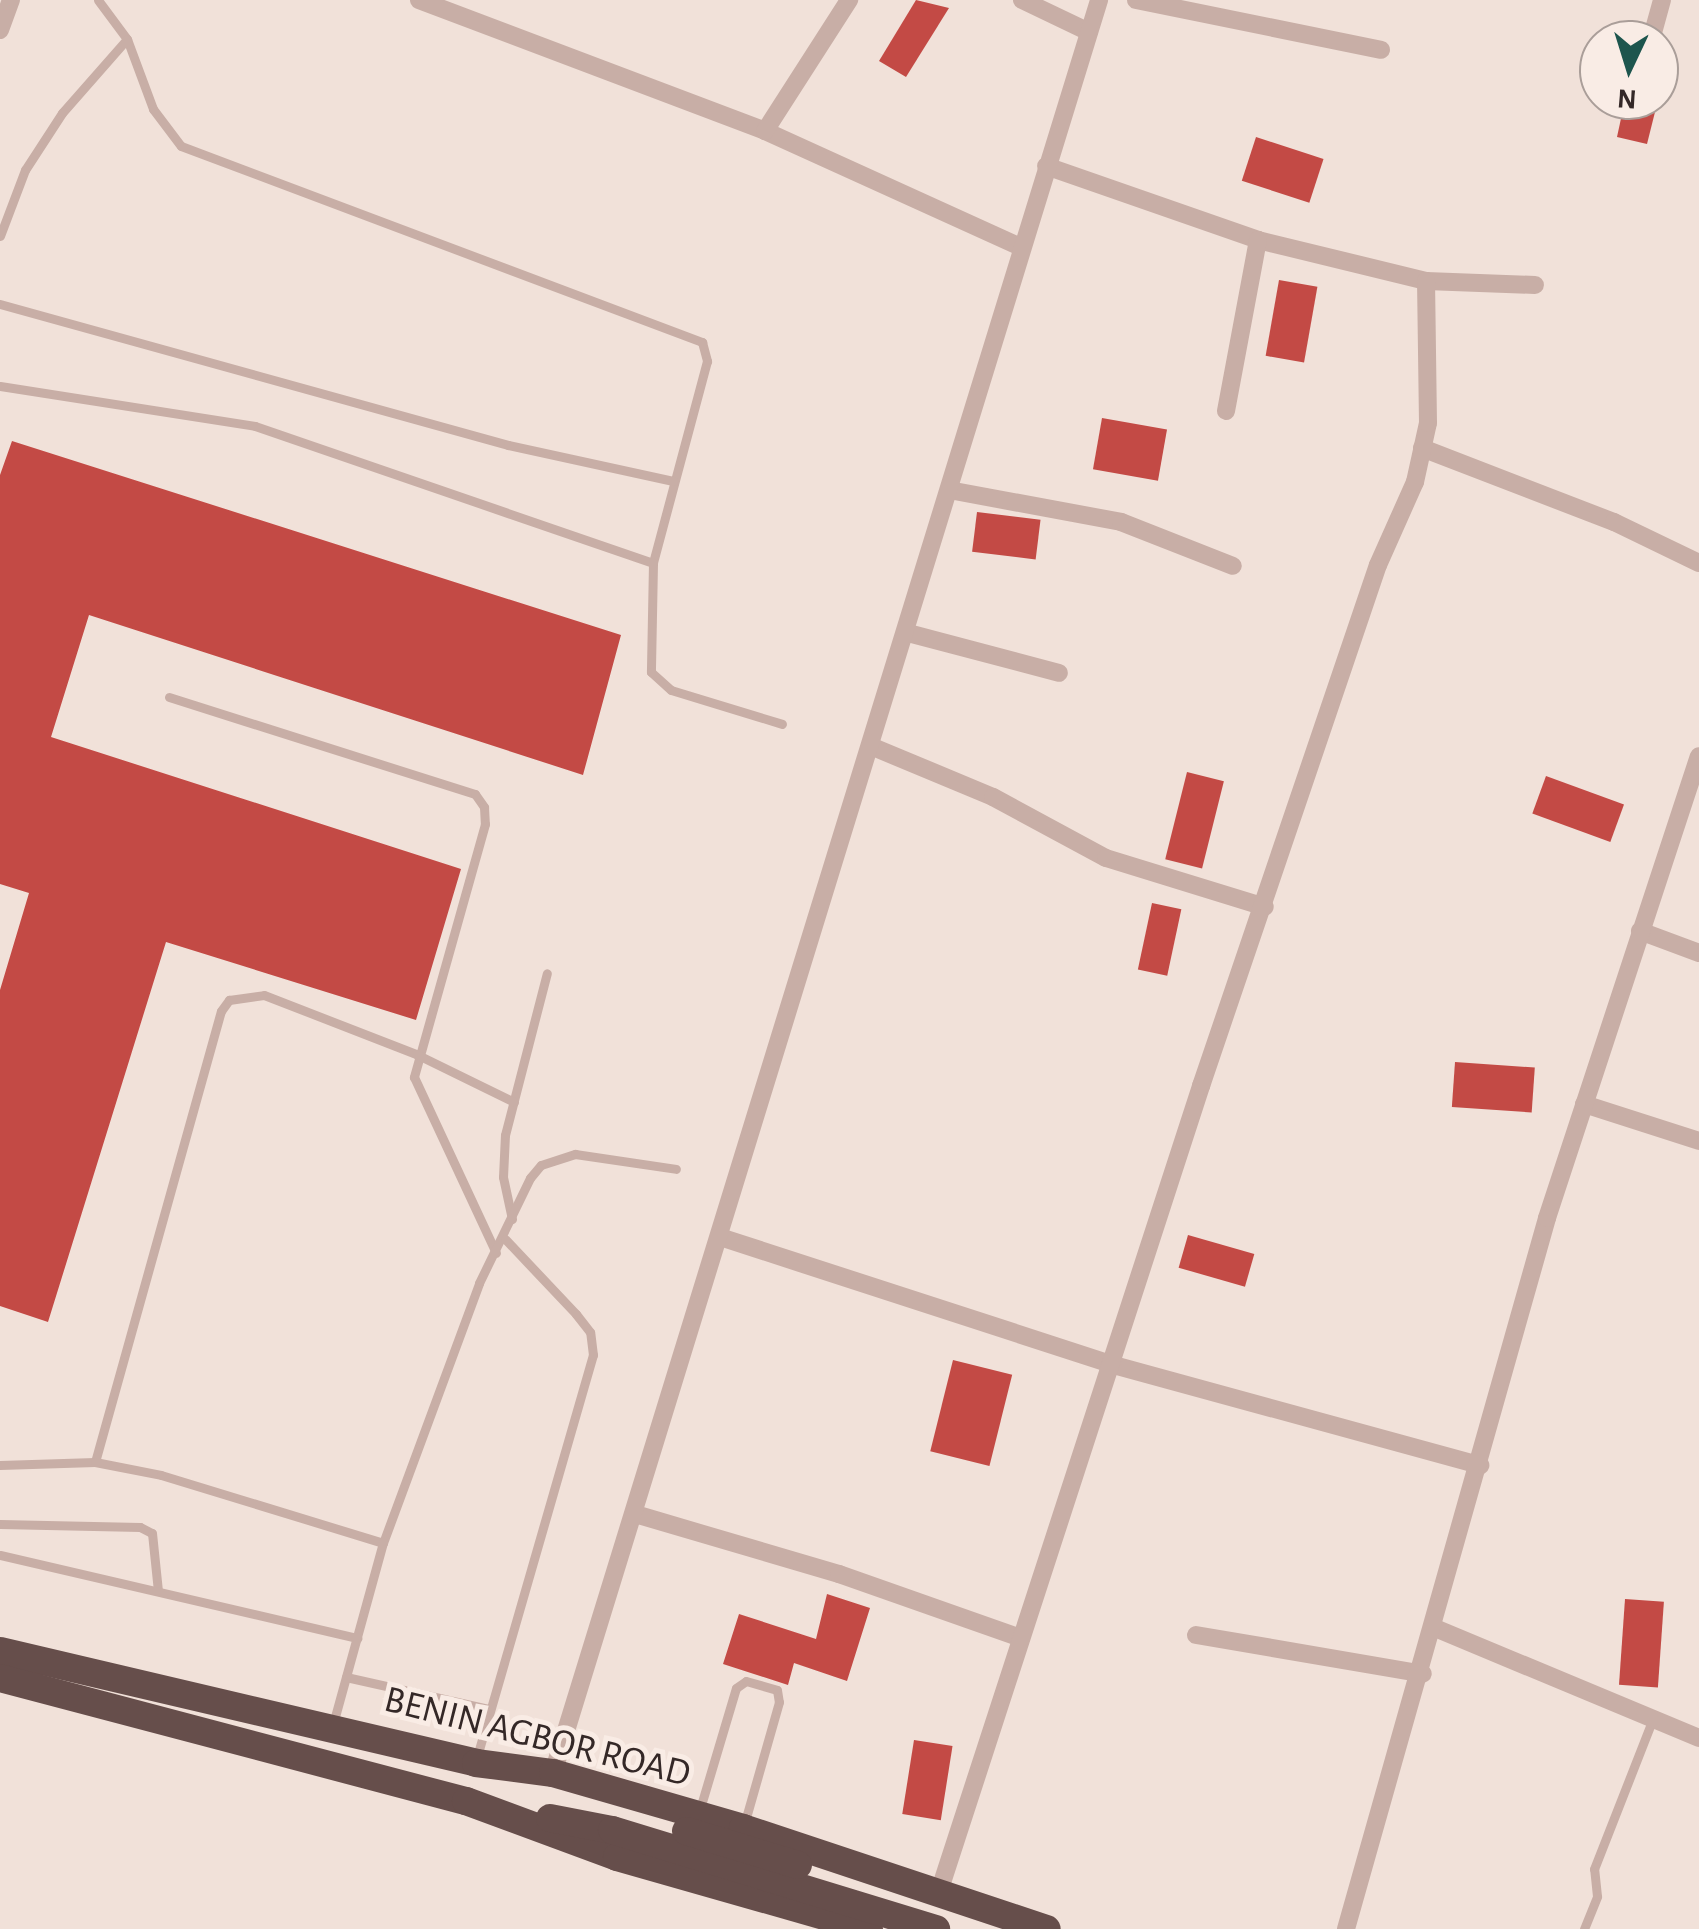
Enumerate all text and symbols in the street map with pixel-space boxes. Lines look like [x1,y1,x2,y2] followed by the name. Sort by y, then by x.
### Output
[1579,20,1679,120] north arrow
[1616,83,1638,113] text: N
[379,1678,695,1798] street label: BENIN AGBOR ROAD

